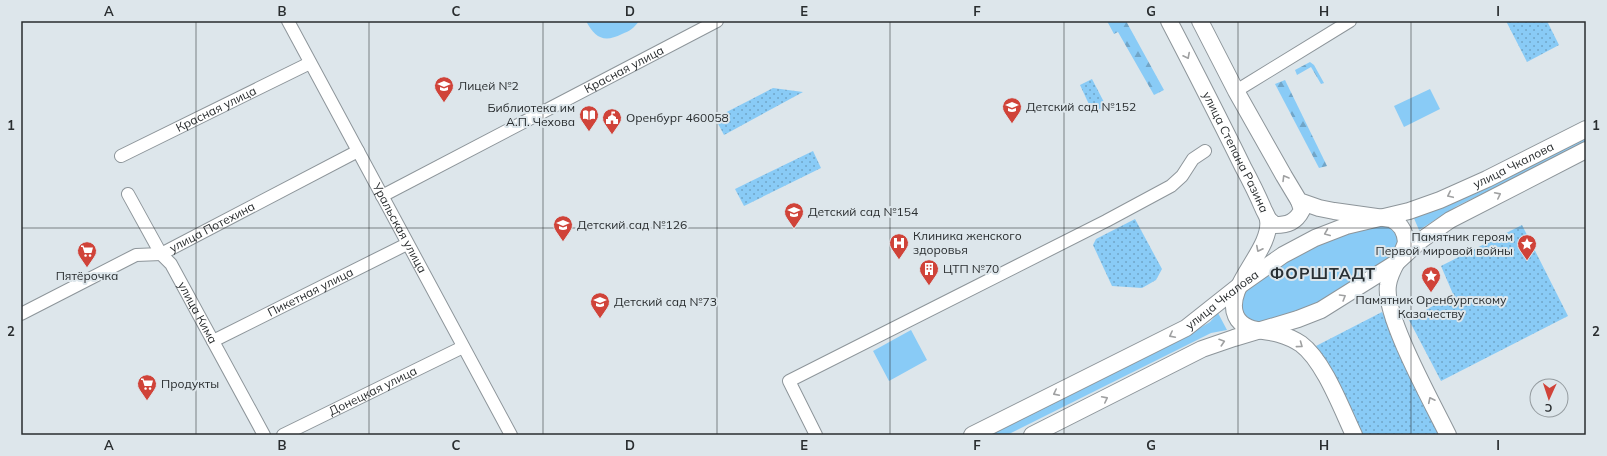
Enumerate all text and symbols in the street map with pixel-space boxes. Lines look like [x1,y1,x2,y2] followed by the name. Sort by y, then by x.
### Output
[104,3,114,19] text: A
[278,3,287,19] text: B
[452,3,461,19] text: C
[625,3,635,19] text: D
[800,3,808,19] text: E
[973,3,981,19] text: F
[1146,3,1156,19] text: G
[1319,3,1329,19] text: H
[1496,3,1500,19] text: I
[581,42,666,96] street label: Красная улица
[1182,51,1189,59] one-way arrow
[433,75,455,103] school or university icon: Лицей №2
[458,78,519,93] place label: Лицей №2
[173,83,259,135] street label: Красная улица
[1200,89,1272,215] street label: улица Степана Разина
[1001,96,1023,124] school or university icon: Детский сад №152
[1026,99,1136,114] place label: Детский сад №152
[488,100,575,129] place label: Библиотека им А.П. Чехова
[578,104,600,132] library icon: Библиотека им А.П. Чехова
[601,107,623,135] public building icon: Оренбург 460058
[626,110,729,125] place label: Оренбург 460058
[7,117,15,133] text: 1
[1592,117,1600,133] text: 1
[1471,139,1556,191] street label: улица Чкалова
[1283,175,1290,182] one-way arrow
[369,179,430,275] street label: Уральская улица
[1447,190,1455,198] one-way arrow
[1493,192,1501,200] one-way arrow
[167,198,257,255] street label: улица Потехина
[783,201,805,229] school or university icon: Детский сад №154
[808,204,918,219] place label: Детский сад №154
[552,214,574,242] school or university icon: Детский сад №126
[577,217,687,232] place label: Детский сад №126
[913,228,1022,257] place label: Клиника женского здоровья
[1323,229,1330,237] one-way arrow
[1376,229,1513,258] place label: Памятник героям Первой мировой войны
[888,232,910,260] hospital icon: Клиника женского здоровья
[1516,233,1538,261] place icon: Памятник героям Первой мировой войны
[76,240,98,268] supermarket icon: Пятёрочка
[1257,245,1264,252] one-way arrow
[918,258,940,286] building icon: ЦТП №70
[943,261,999,276] place label: ЦТП №70
[1270,263,1376,283] district label: ФОРШТАДТ
[265,264,356,320] street label: Пикетная улица
[1420,265,1442,293] place icon: Памятник Оренбургскому Казачеству
[1182,267,1261,333] street label: улица Чкалова
[56,268,118,283] place label: Пятёрочка
[175,279,221,346] street label: улица Кима
[589,291,611,319] school or university icon: Детский сад №73
[1355,292,1507,321] place label: Памятник Оренбургскому Казачеству
[614,294,717,309] place label: Детский сад №73
[1339,294,1346,301] one-way arrow
[7,323,15,339] text: 2
[1592,323,1600,339] text: 2
[1169,330,1176,338] one-way arrow
[1218,338,1225,347] one-way arrow
[1295,340,1302,347] one-way arrow
[326,363,419,419] street label: Донецкая улица
[136,373,158,401] supermarket icon: Продукты
[161,376,219,391] place label: Продукты
[1529,378,1569,418] north arrow
[1052,388,1060,396] one-way arrow
[1100,396,1108,403] one-way arrow
[1428,397,1436,404] one-way arrow
[1544,401,1553,415] text: С
[104,437,114,453] text: A
[278,437,287,453] text: B
[452,437,461,453] text: C
[625,437,635,453] text: D
[800,437,808,453] text: E
[973,437,981,453] text: F
[1146,437,1156,453] text: G
[1319,437,1329,453] text: H
[1496,437,1500,453] text: I

